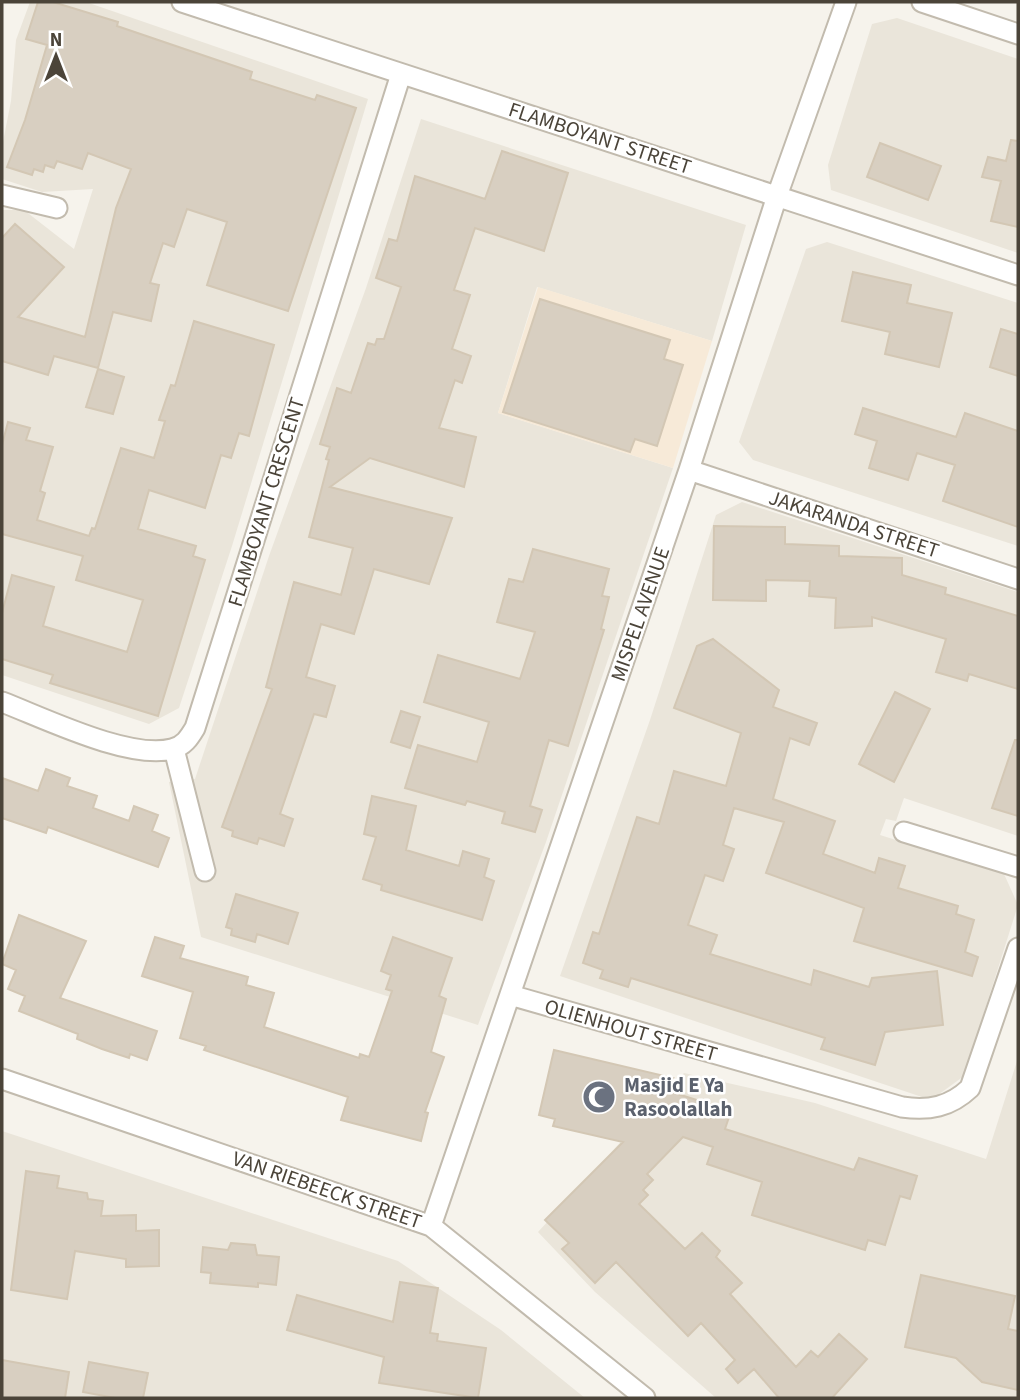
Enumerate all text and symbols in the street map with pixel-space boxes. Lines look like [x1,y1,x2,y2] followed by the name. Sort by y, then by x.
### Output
[21,21,91,91] north arrow
[50,27,62,54] text: N
[505,94,695,182] street label: FLAMBOYANT STREET
[220,394,312,610] street label: FLAMBOYANT CRESCENT
[765,482,943,566] street label: JAKARANDA STREET
[603,543,677,685] street label: MISPEL AVENUE
[541,991,721,1069] street label: OLIENHOUT STREET
[624,1070,733,1124] place label: Masjid E Ya Rasoolallah
[580,1078,618,1116] mosque icon: Masjid E Ya Rasoolallah
[228,1144,426,1236] street label: VAN RIEBEECK STREET

